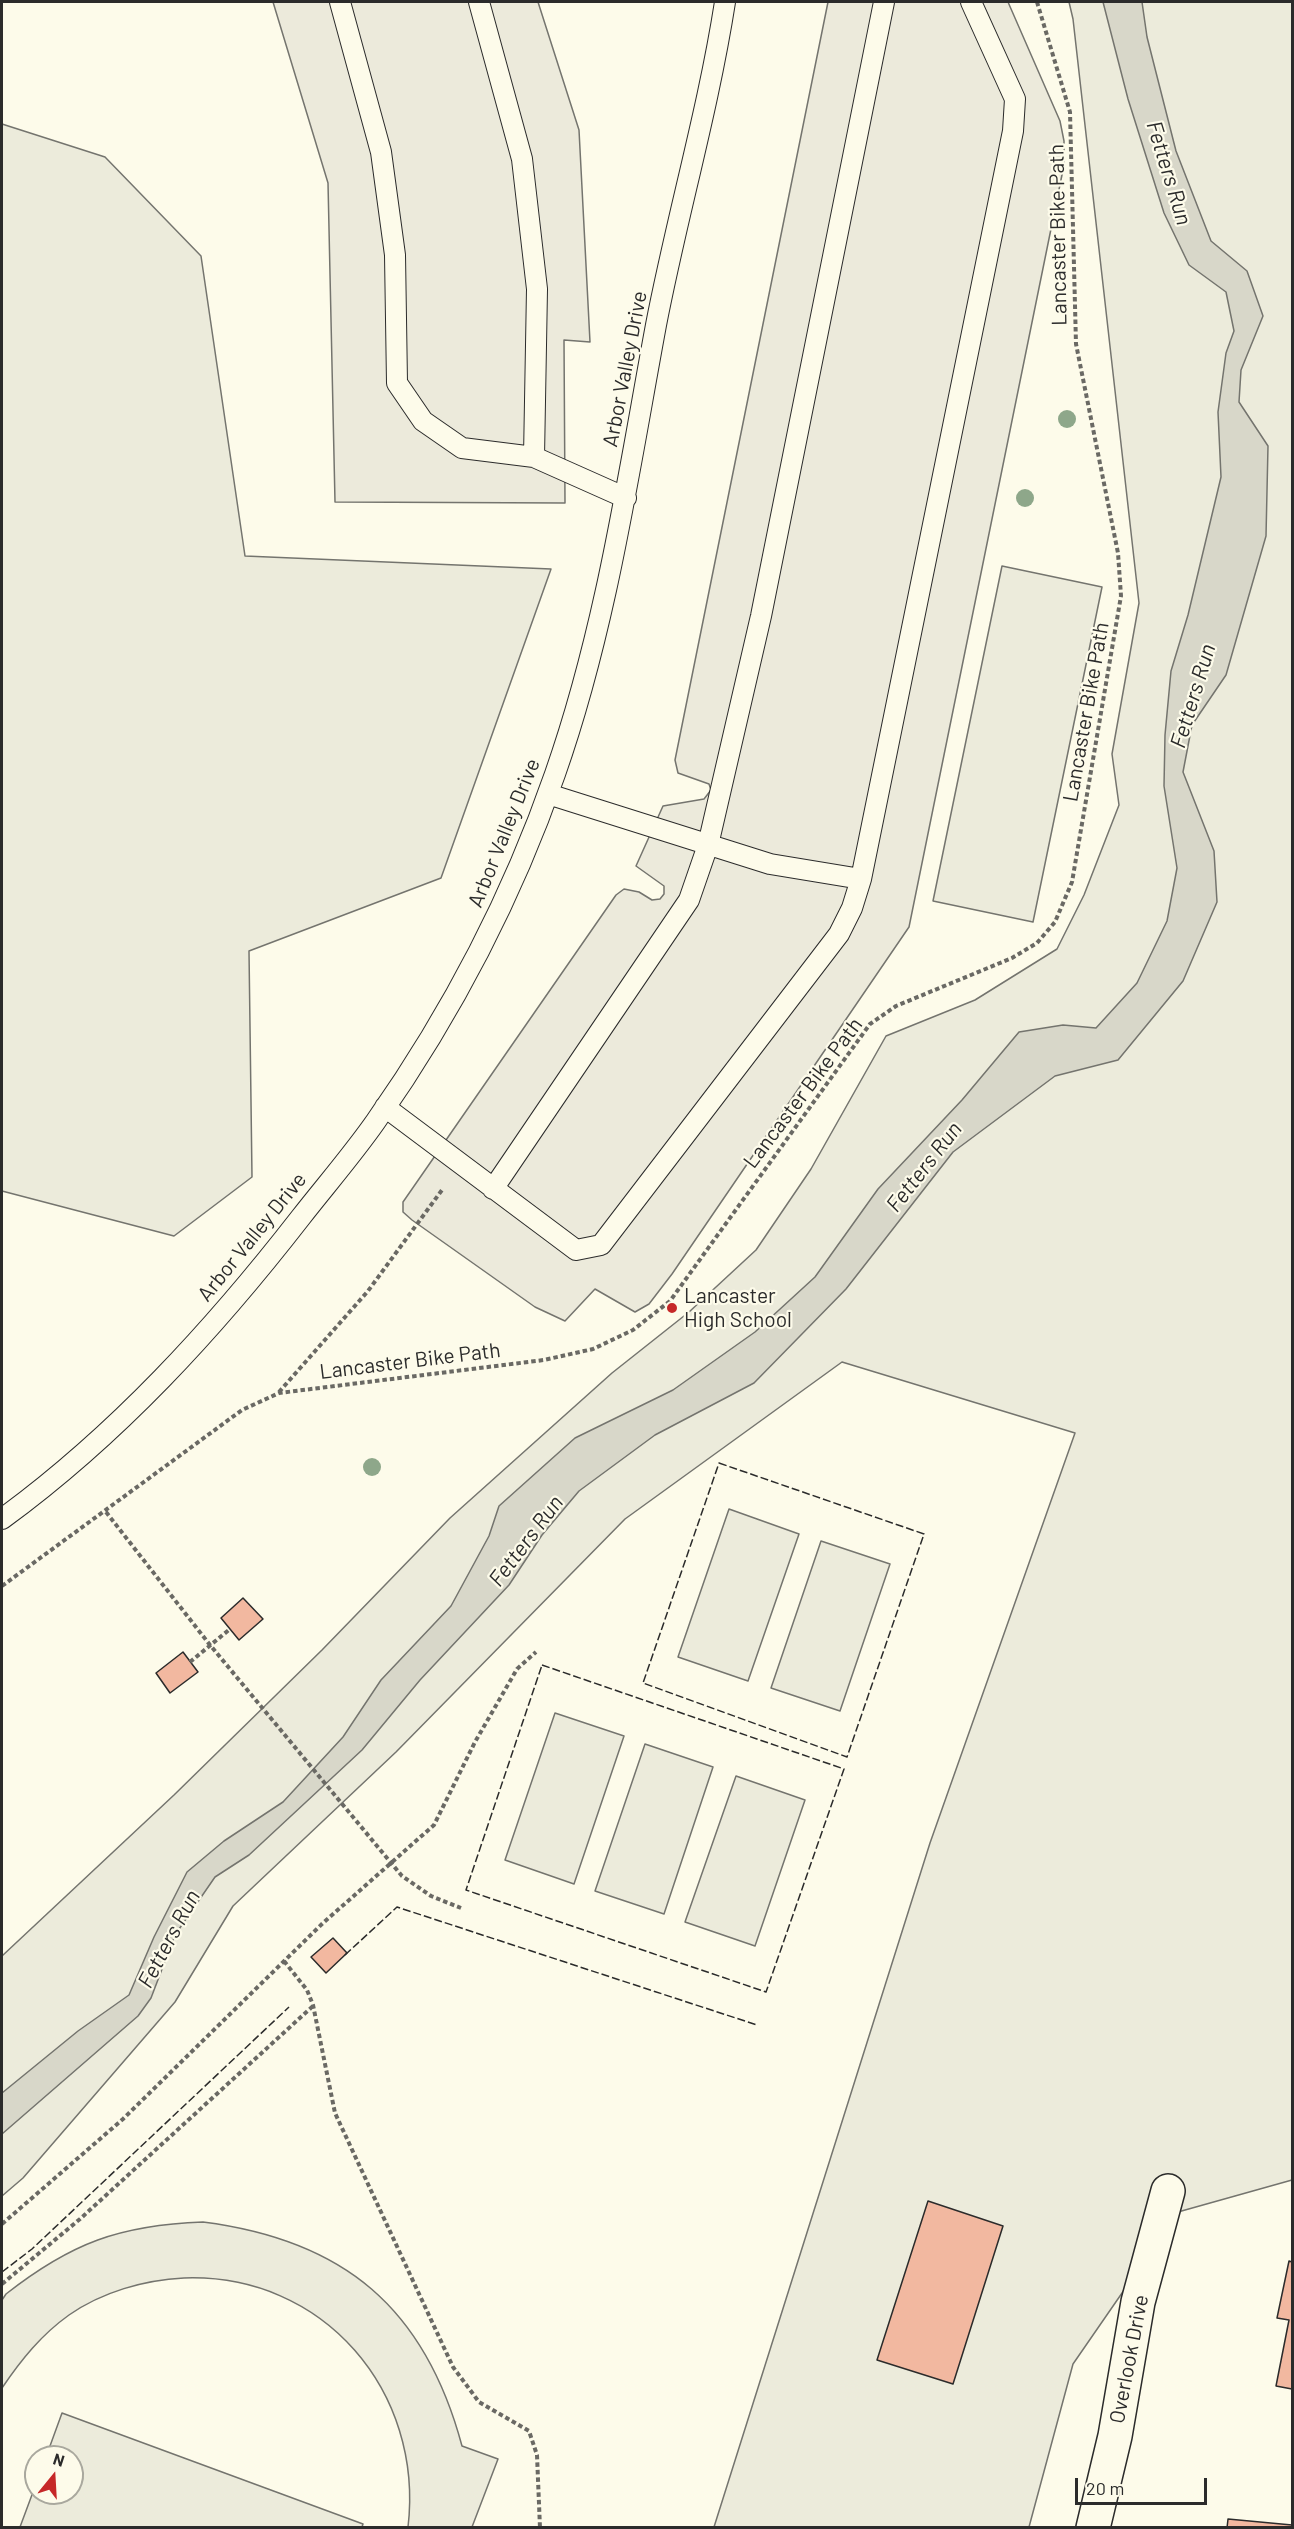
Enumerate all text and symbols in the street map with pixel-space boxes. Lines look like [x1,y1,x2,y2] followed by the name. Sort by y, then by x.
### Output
[1141,118,1197,228] water label: Fetters Run
[1044,144,1072,326] street label: Lancaster Bike Path
[598,289,652,449] street label: Arbor Valley Drive
[1058,620,1114,804] street label: Lancaster Bike Path
[1165,641,1221,751] water label: Fetters Run
[463,755,545,911] street label: Arbor Valley Drive
[738,1013,868,1173] street label: Lancaster Bike Path
[881,1117,967,1217] water label: Fetters Run
[192,1168,312,1306] street label: Arbor Valley Drive
[684,1283,792,1333] place label: Lancaster High School
[665,1301,679,1315] marker: Lancaster High School
[318,1337,502,1385] street label: Lancaster Bike Path
[483,1490,569,1592] water label: Fetters Run
[132,1885,206,1993] water label: Fetters Run
[1104,2292,1154,2426] street label: Overlook Drive
[24,2445,84,2505] north arrow
[51,2449,67,2470] text: N
[1078,2466,1210,2504] scale bar
[1086,2477,1124,2499] text: 20 m

